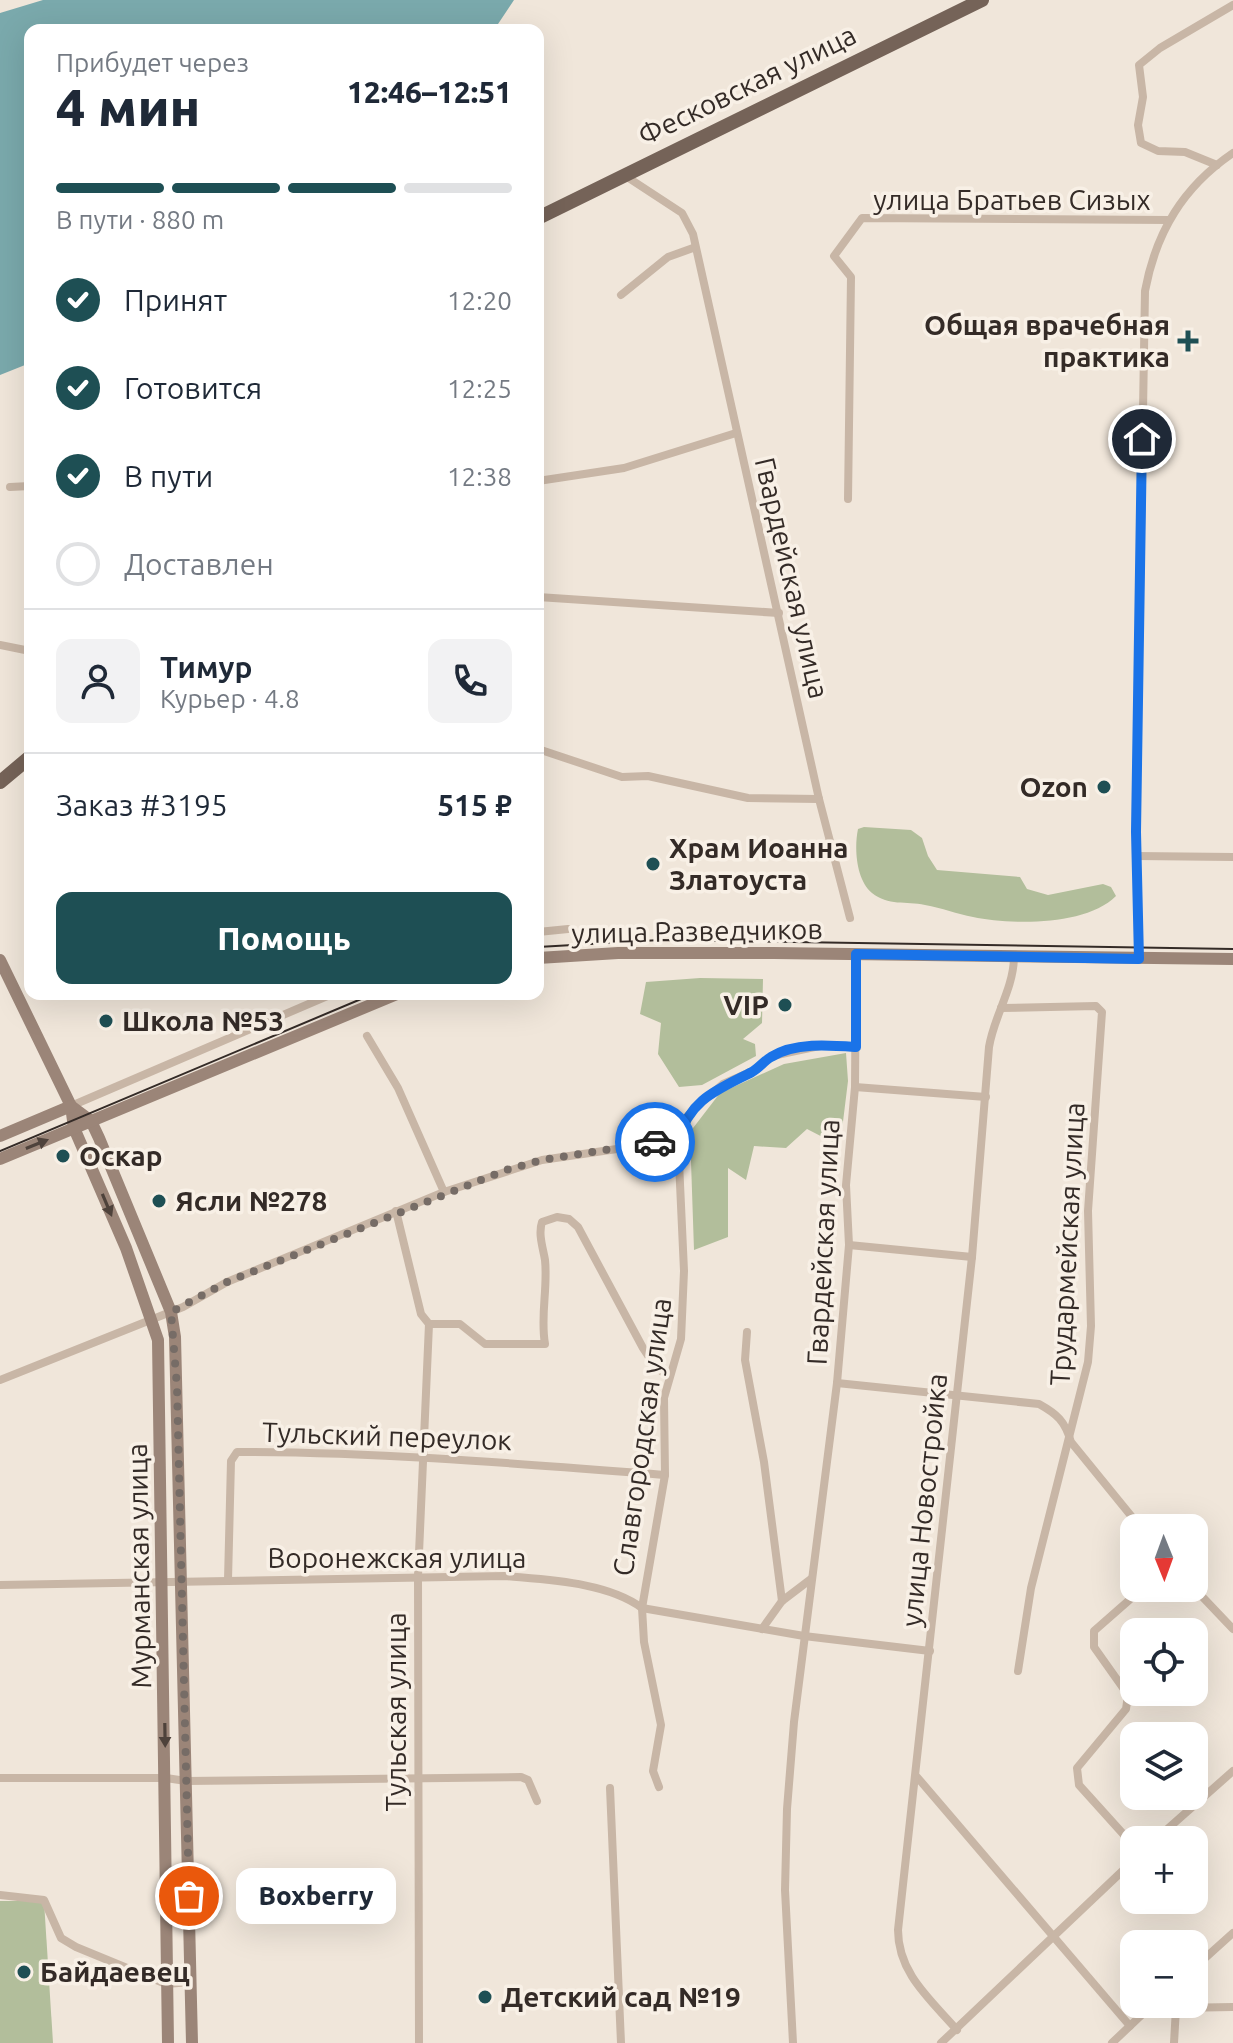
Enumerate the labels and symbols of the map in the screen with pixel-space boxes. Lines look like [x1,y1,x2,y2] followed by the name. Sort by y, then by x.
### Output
[633,18,861,151] street label: Фесковская улица
[873,184,1151,215] street label: улица Братьев Сизых
[924,309,1170,372] place label: Общая врачебная практика
[1177,330,1199,352] marker: Общая врачебная практика
[1108,405,1176,473] pin
[750,454,835,701] street label: Гвардейская улица
[1019,771,1088,802] place label: Ozon
[1095,778,1113,796] marker: Ozon
[669,832,848,895] place label: Храм Иоанна Златоуста
[644,855,662,873] marker: Храм Иоанна Златоуста
[571,913,823,948] street label: улица Разведчиков
[723,989,769,1020] place label: VIP
[776,996,794,1014] marker: VIP
[122,1005,284,1036] place label: Школа №53
[97,1012,115,1030] marker: Школа №53
[1044,1101,1089,1386] street label: Трудармейская улица
[615,1102,695,1182] courier
[801,1118,844,1366] street label: Гвардейская улица
[25,1137,49,1150] one-way arrow
[79,1140,162,1171] place label: Оскар
[54,1147,72,1165] marker: Оскар
[175,1185,327,1216] place label: Ясли №278
[150,1192,168,1210] marker: Ясли №278
[101,1193,114,1217] one-way arrow
[607,1296,676,1578] street label: Славгородская улица
[895,1372,952,1628] street label: улица Новостройка
[262,1416,512,1455] street label: Тульский переулок
[121,1443,156,1689] street label: Мурманская улица
[1120,1514,1208,1602] north arrow
[268,1542,526,1573] street label: Воронежская улица
[380,1612,411,1812] street label: Тульская улица
[159,1723,171,1748] one-way arrow
[155,1862,223,1930] pin
[237,1868,397,1924] callout: Boxberry
[40,1956,190,1987] place label: Байдаевец
[15,1963,33,1981] marker: Байдаевец
[501,1981,741,2012] place label: Детский сад №19
[476,1988,494,2006] marker: Детский сад №19

